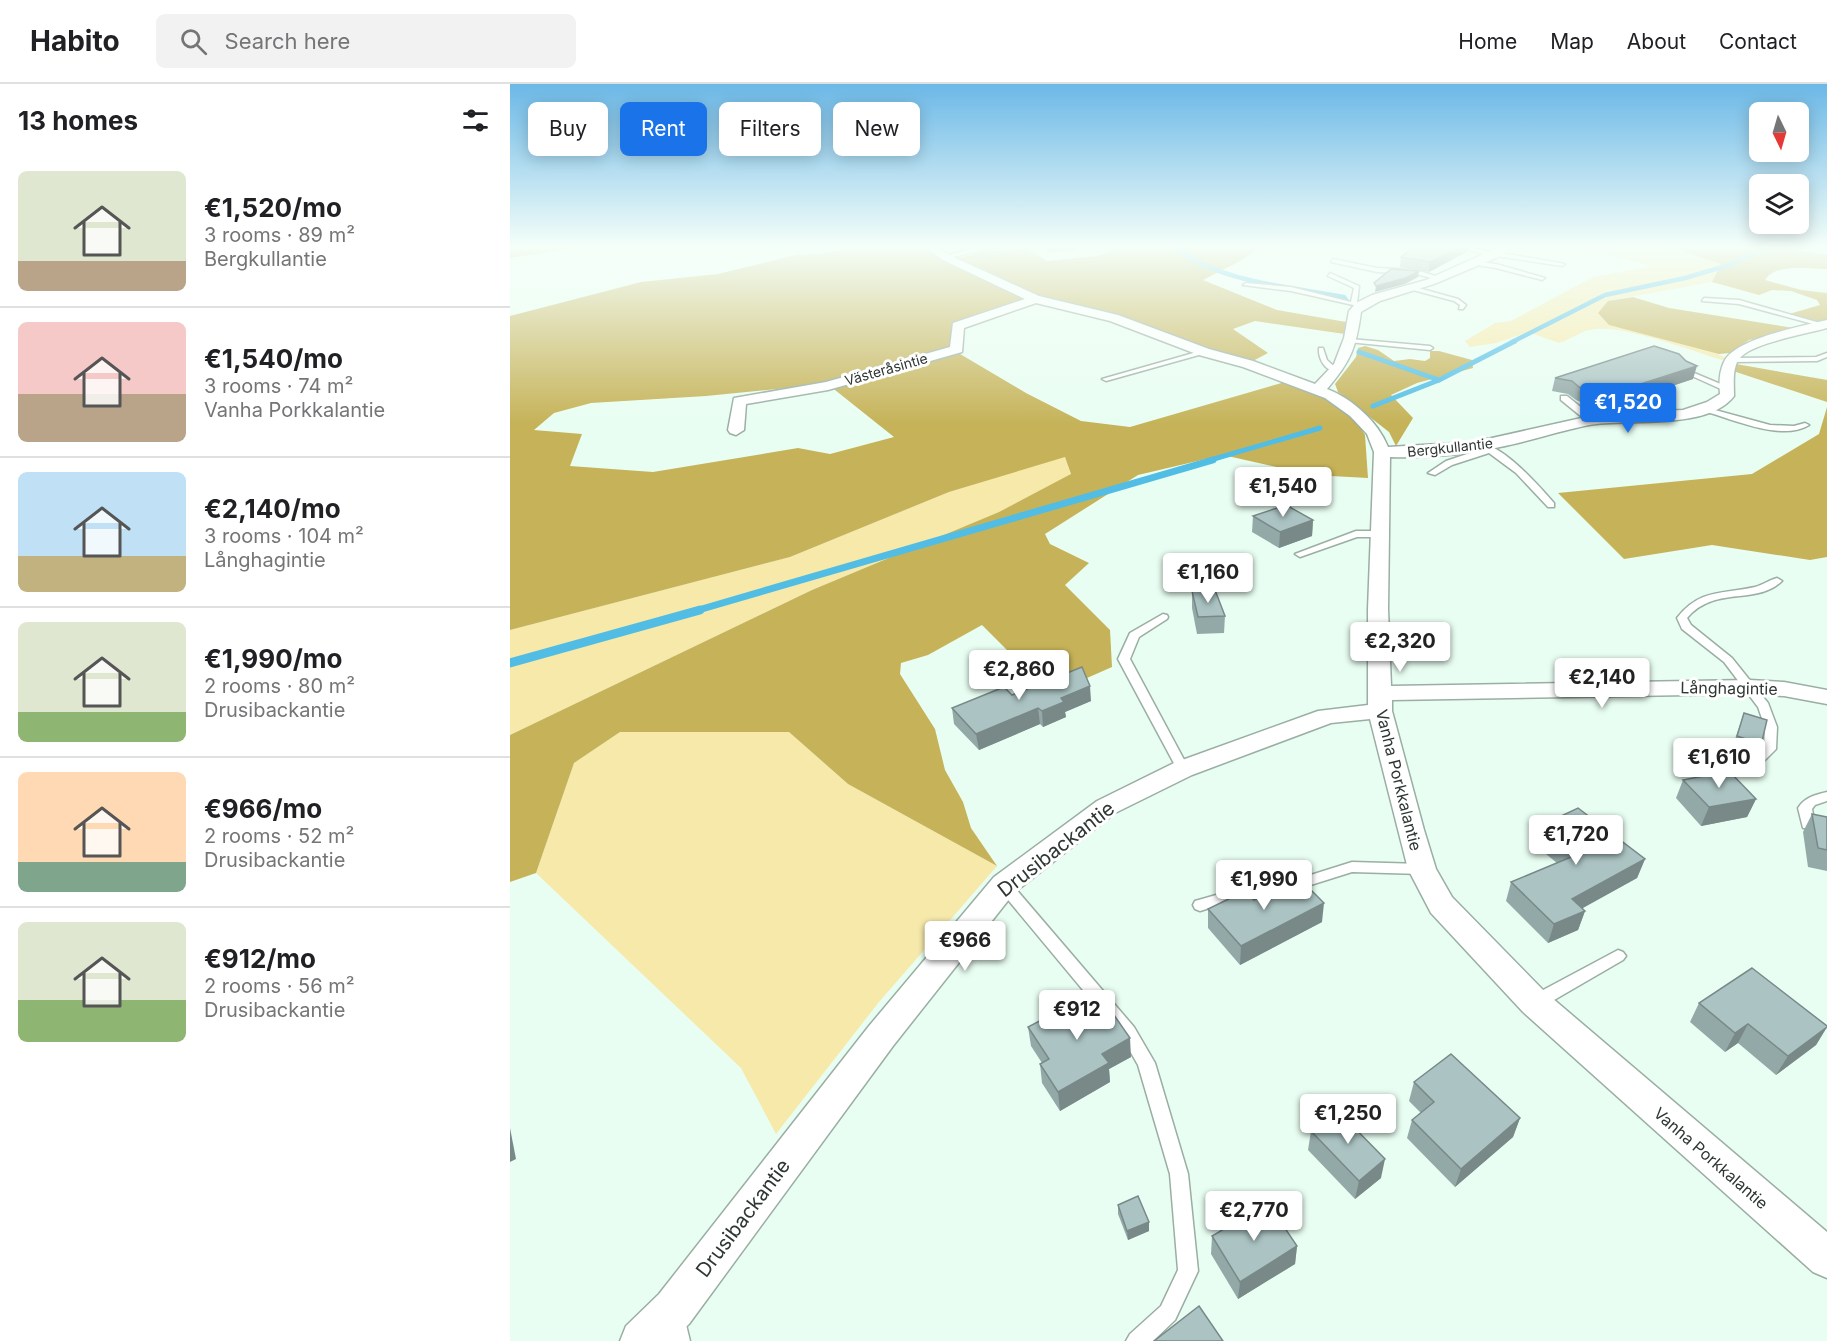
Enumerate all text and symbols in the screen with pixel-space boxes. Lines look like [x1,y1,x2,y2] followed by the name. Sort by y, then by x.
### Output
[156,14,576,68] search box
[30,24,120,58] text: Habito
[177,25,210,58] icon: search
[225,28,350,54] text: Search here
[1458,29,1517,54] text: Home
[1550,29,1594,54] text: Map
[1627,29,1686,54] text: About
[1719,29,1797,54] text: Contact
[528,102,608,156] chip: Buy
[620,102,707,156] chip: Rent
[719,102,821,156] chip: Filters
[833,102,920,156] chip: New
[1749,102,1809,162] north arrow
[1749,102,1809,234] map controls
[459,104,492,137] icon: filters
[18,105,138,136] text: 13 homes
[1749,174,1809,234] button: layers
[204,192,342,223] text: €1,520/mo
[66,195,138,267] icon: home
[204,223,355,247] text: 3 rooms · 89 m²
[204,247,327,271] text: Bergkullantie
[204,343,343,374] text: €1,540/mo
[66,346,138,418] icon: home
[843,349,929,389] street label: Västeråsintie
[204,374,353,398] text: 3 rooms · 74 m²
[1579,383,1677,434] pin: €1,520
[1594,390,1662,414] text: €1,520
[204,398,385,422] text: Vanha Porkkalantie
[1406,434,1494,460] street label: Bergkullantie
[1234,467,1332,518] pin: €1,540
[1249,474,1317,498] text: €1,540
[204,493,341,524] text: €2,140/mo
[66,496,138,568] icon: home
[204,524,364,548] text: 3 rooms · 104 m²
[204,548,326,572] text: Långhagintie
[1159,553,1257,604] pin: €1,160
[1177,560,1239,584] text: €1,160
[1351,622,1449,673] pin: €2,320
[1364,629,1436,653] text: €2,320
[204,643,342,674] text: €1,990/mo
[66,646,138,718] icon: home
[970,650,1068,701] pin: €2,860
[983,657,1055,681] text: €2,860
[1553,658,1651,709] pin: €2,140
[1569,665,1635,689] text: €2,140
[204,674,355,698] text: 2 rooms · 80 m²
[1680,677,1778,699] street label: Långhagintie
[204,698,345,722] text: Drusibackantie
[1372,707,1426,853] street label: Vanha Porkkalantie
[1670,738,1768,789] pin: €1,610
[1687,745,1751,769] text: €1,610
[204,793,322,824] text: €966/mo
[66,796,138,868] icon: home
[993,796,1119,902] street label: Drusibackantie
[1527,815,1625,866] pin: €1,720
[1543,822,1609,846] text: €1,720
[204,824,354,848] text: 2 rooms · 52 m²
[204,848,345,872] text: Drusibackantie
[1215,860,1313,911] pin: €1,990
[1230,867,1298,891] text: €1,990
[929,921,1001,972] pin: €966
[939,928,991,952] text: €966
[204,943,316,974] text: €912/mo
[66,946,138,1018] icon: home
[204,974,355,998] text: 2 rooms · 56 m²
[1041,990,1113,1041] pin: €912
[1053,997,1101,1021] text: €912
[204,998,345,1022] text: Drusibackantie
[1299,1094,1397,1145] pin: €1,250
[1314,1101,1382,1125] text: €1,250
[1650,1103,1772,1213] street label: Vanha Porkkalantie
[691,1154,795,1282] street label: Drusibackantie
[1205,1191,1303,1242] pin: €2,770
[1219,1198,1289,1222] text: €2,770

